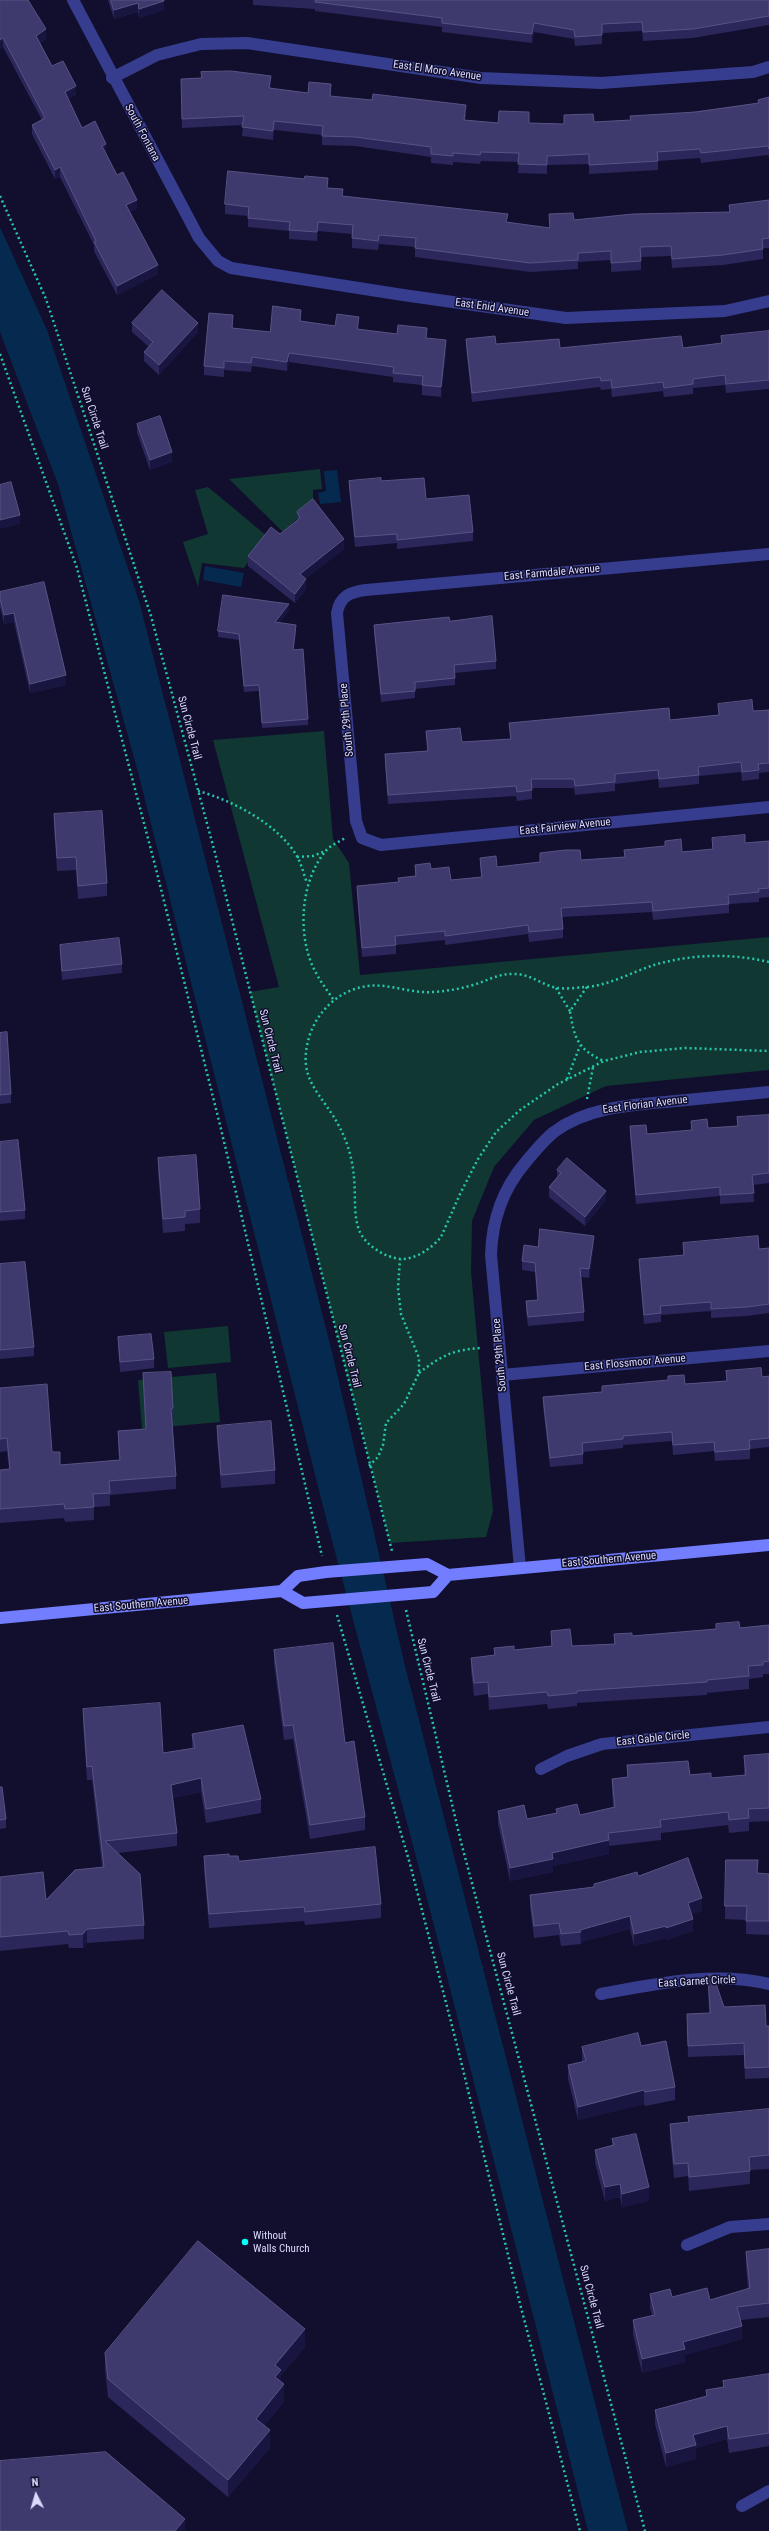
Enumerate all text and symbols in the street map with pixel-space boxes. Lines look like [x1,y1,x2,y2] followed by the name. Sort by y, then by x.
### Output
[392,58,482,84] street label: East El Moro Avenue
[121,102,163,164] street label: South Fontana
[454,296,530,320] street label: East Enid Avenue
[78,385,110,451] street label: Sun Circle Trail
[504,562,600,584] street label: East Farmdale Avenue
[337,683,357,757] street label: South 29th Place
[174,695,204,761] street label: Sun Circle Trail
[519,816,611,838] street label: East Fairview Avenue
[256,1008,284,1074] street label: Sun Circle Trail
[602,1093,688,1117] street label: East Florian Avenue
[490,1318,510,1392] street label: South 29th Place
[335,1323,363,1389] street label: Sun Circle Trail
[584,1352,686,1374] street label: East Flossmoor Avenue
[561,1549,657,1571] street label: East Southern Avenue
[93,1594,189,1616] street label: East Southern Avenue
[414,1637,442,1703] street label: Sun Circle Trail
[616,1729,690,1749] street label: East Gable Circle
[493,1951,523,2017] street label: Sun Circle Trail
[658,1973,736,1991] street label: East Garnet Circle
[253,2229,310,2255] place label: Without Walls Church
[240,2237,250,2247] marker: Without Walls Church
[576,2264,606,2330] street label: Sun Circle Trail
[16,2475,56,2515] north arrow
[31,2476,39,2489] text: N

